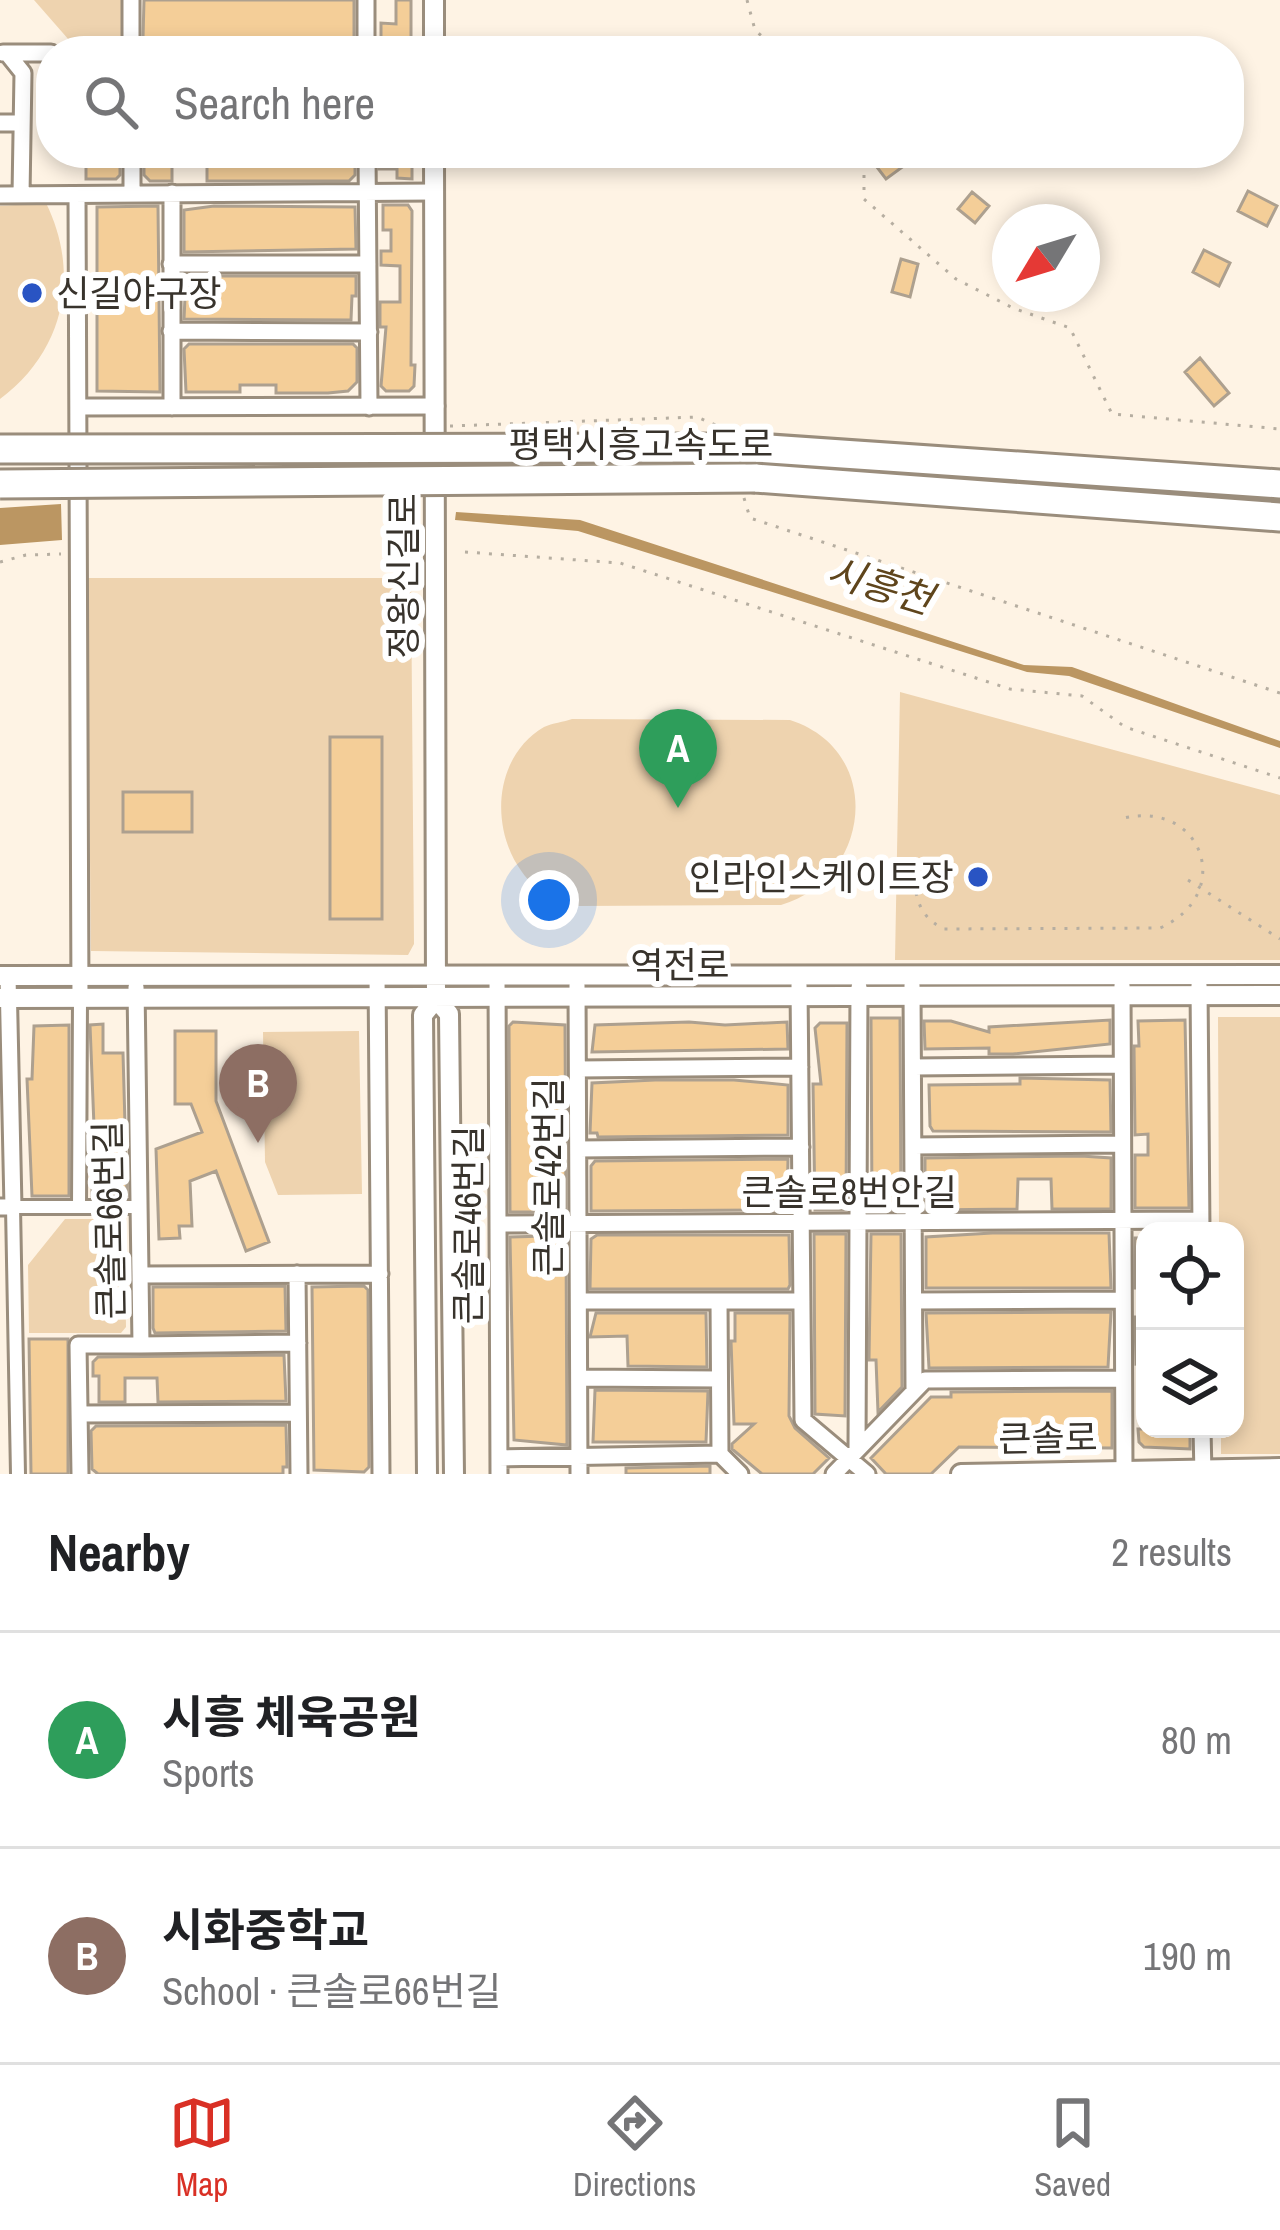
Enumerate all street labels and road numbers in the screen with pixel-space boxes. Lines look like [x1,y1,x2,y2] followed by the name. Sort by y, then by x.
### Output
[509,420,773,468] street label: 평택시흥고속도로
[379,493,427,659] street label: 정왕신길로
[630,941,730,989] street label: 역전로
[524,1078,572,1276] street label: 큰솔로42번길
[83,1120,135,1320] street label: 큰솔로66번길
[444,1126,492,1324] street label: 큰솔로46번길
[741,1168,957,1216] street label: 큰솔로8번안길
[998,1413,1098,1463] street label: 큰솔로

